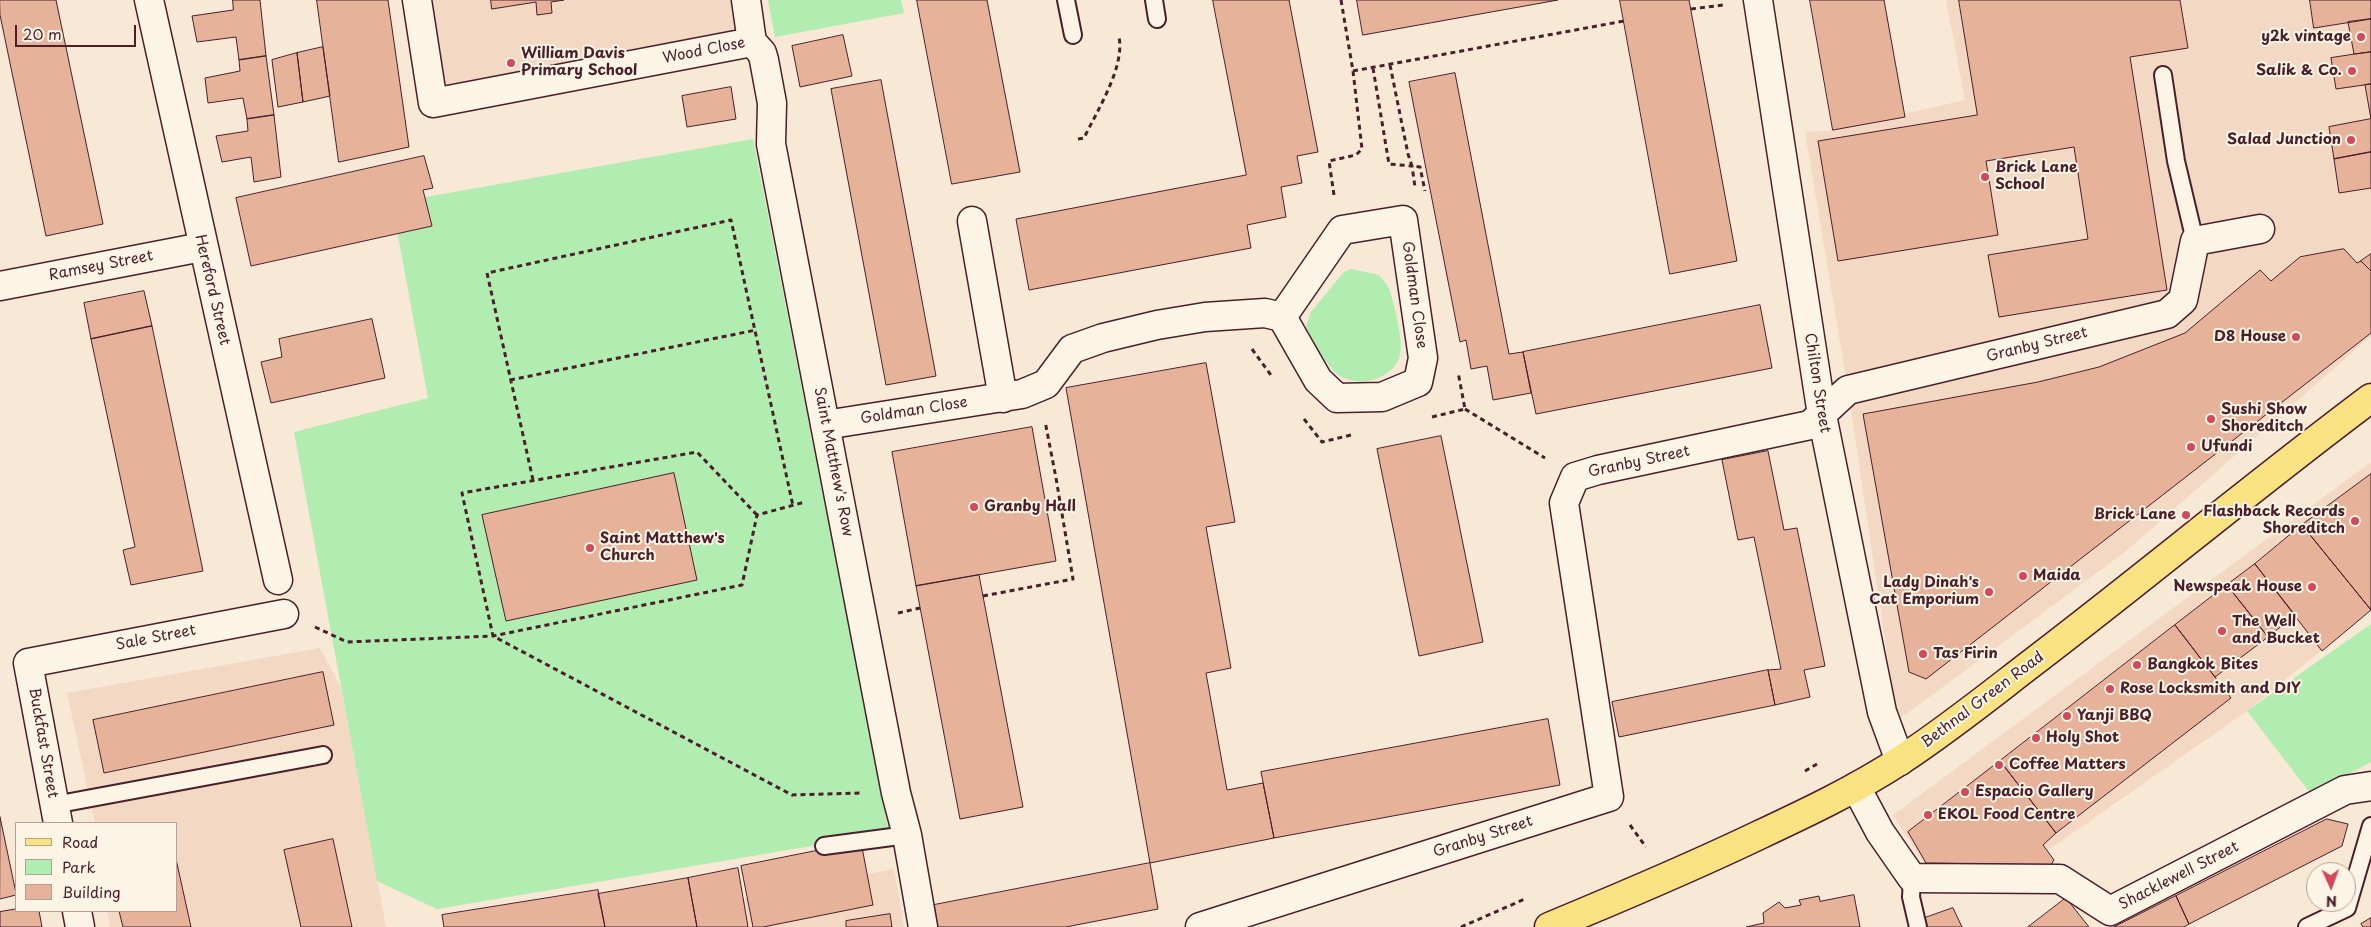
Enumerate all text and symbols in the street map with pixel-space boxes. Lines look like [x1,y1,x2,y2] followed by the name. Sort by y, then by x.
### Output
[18,15,139,47] scale bar
[23,22,62,45] text: 20 m
[2261,28,2351,46] place label: y2k vintage
[2355,31,2367,43] marker: y2k vintage
[661,34,747,68] street label: Wood Close
[521,45,637,80] place label: William Davis Primary School
[505,57,517,69] marker: William Davis Primary School
[2256,62,2342,80] place label: Salik & Co.
[2346,65,2358,77] marker: Salik & Co.
[2227,131,2341,149] place label: Salad Junction
[2345,134,2357,146] marker: Salad Junction
[1995,159,2077,194] place label: Brick Lane School
[1979,171,1991,183] marker: Brick Lane School
[191,233,233,347] street label: Hereford Street
[1398,240,1430,350] street label: Goldman Close
[47,247,155,285] street label: Ramsey Street
[1985,324,2089,366] street label: Granby Street
[2214,328,2286,346] place label: D8 House
[2290,331,2302,343] marker: D8 House
[1800,332,1834,434] street label: Chilton Street
[810,386,856,538] street label: Saint Matthew's Row
[859,394,969,428] street label: Goldman Close
[2221,401,2307,436] place label: Sushi Show Shoreditch
[2205,413,2217,425] marker: Sushi Show Shoreditch
[2201,438,2252,456] place label: Ufundi
[2185,441,2197,453] marker: Ufundi
[1587,442,1691,482] street label: Granby Street
[984,498,1076,516] place label: Granby Hall
[968,501,980,513] marker: Granby Hall
[2203,503,2345,538] place label: Flashback Records Shoreditch
[2094,506,2176,524] place label: Brick Lane
[2180,509,2192,521] marker: Brick Lane
[2349,515,2361,527] marker: Flashback Records Shoreditch
[600,530,725,565] place label: Saint Matthew's Church
[584,542,596,554] marker: Saint Matthew's Church
[2033,567,2081,585] place label: Maida
[2017,570,2029,582] marker: Maida
[1869,574,1979,609] place label: Lady Dinah's Cat Emporium
[2174,578,2302,596] place label: Newspeak House
[2306,581,2318,593] marker: Newspeak House
[1983,586,1995,598] marker: Lady Dinah's Cat Emporium
[2232,613,2320,648] place label: The Well and Bucket
[115,621,197,655] street label: Sale Street
[2216,625,2228,637] marker: The Well and Bucket
[1933,645,1998,663] place label: Tas Firin
[1917,648,1929,660] marker: Tas Firin
[1918,648,2048,752] street label: Bethnal Green Road
[2147,656,2258,674] place label: Bangkok Bites
[2131,659,2143,671] marker: Bangkok Bites
[2120,680,2301,698] place label: Rose Locksmith and DIY
[2104,683,2116,695] marker: Rose Locksmith and DIY
[24,686,62,800] street label: Buckfast Street
[2077,707,2152,725] place label: Yanji BBQ
[2061,710,2073,722] marker: Yanji BBQ
[2046,729,2119,747] place label: Holy Shot
[2030,732,2042,744] marker: Holy Shot
[2009,756,2126,774] place label: Coffee Matters
[1993,759,2005,771] marker: Coffee Matters
[1975,783,2094,801] place label: Espacio Gallery
[1959,786,1971,798] marker: Espacio Gallery
[1938,806,2075,824] place label: EKOL Food Centre
[1922,809,1934,821] marker: EKOL Food Centre
[1431,812,1535,862] street label: Granby Street
[15,822,178,912] legend
[62,830,98,853] text: Road
[2116,838,2242,914] street label: Shacklewell Street
[62,855,96,878] text: Park
[2306,862,2356,912] north arrow
[62,880,121,903] text: Building
[2326,891,2337,912] text: N

